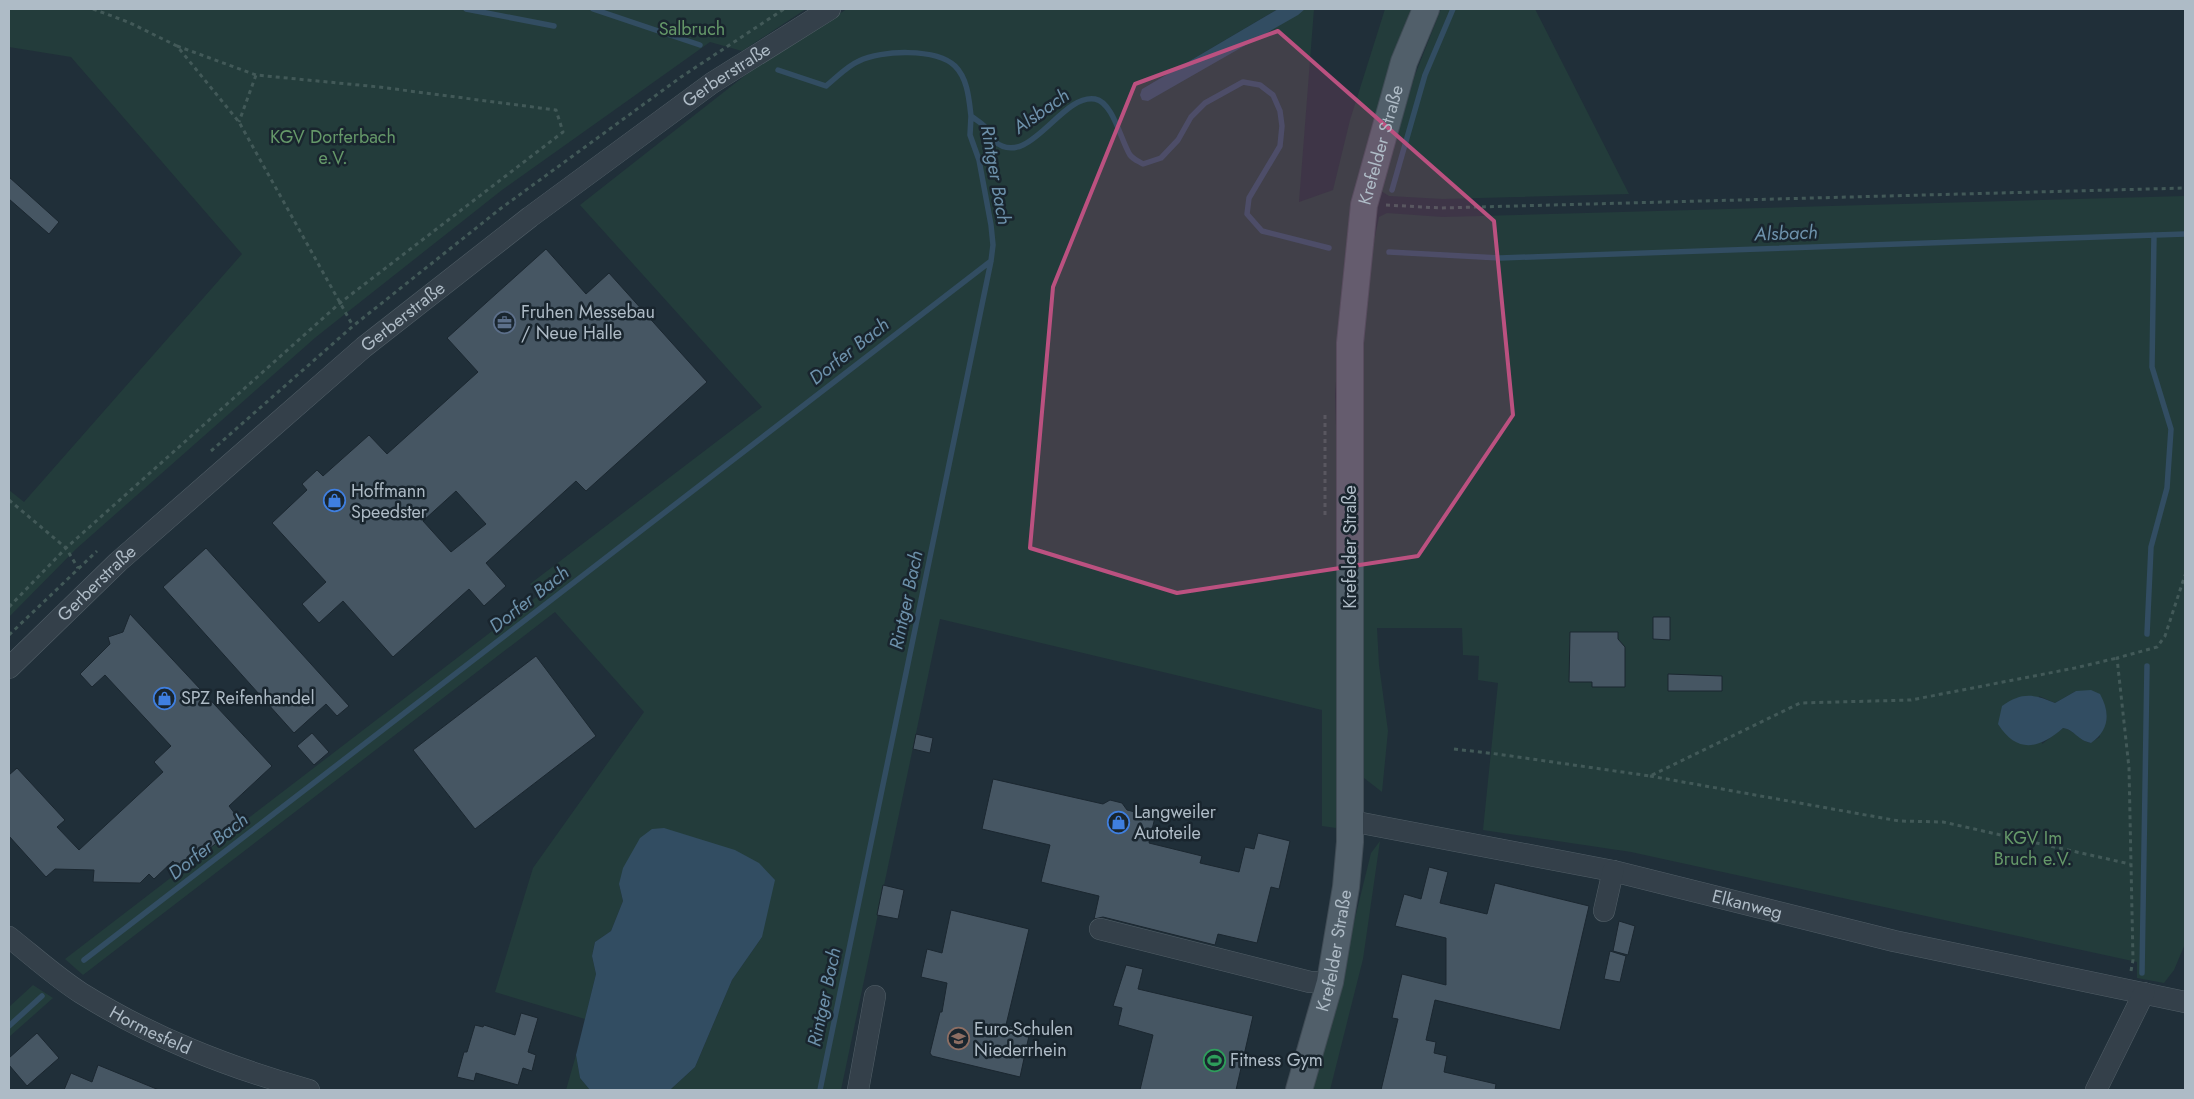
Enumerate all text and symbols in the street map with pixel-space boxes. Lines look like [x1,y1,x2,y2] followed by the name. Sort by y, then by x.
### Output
[659,16,725,42] park label: Salbruch
[677,36,776,114] street label: Gerberstraße
[1006,82,1075,141] water label: Alsbach
[1352,82,1410,208] street label: Krefelder Straße
[974,123,1018,227] water label: Rintger Bach
[270,124,396,171] park label: KGV Dorferbach e.V.
[1753,218,1818,248] water label: Alsbach
[355,275,451,358] street label: Gerberstraße
[521,299,655,346] place label: Fruhen Messebau / Neue Halle
[493,310,517,334] office icon: Fruhen Messebau / Neue Halle
[803,311,895,391] water label: Dorfer Bach
[351,478,428,525] place label: Hoffmann Speedster
[1337,485,1363,609] street label: Krefelder Straße
[323,489,347,513] shop icon: Hoffmann Speedster
[51,539,142,627] street label: Gerberstraße
[882,548,930,652] water label: Rintger Bach
[483,559,575,639] water label: Dorfer Bach
[181,685,315,711] place label: SPZ Reifenhandel
[153,686,177,710] shop icon: SPZ Reifenhandel
[1134,799,1217,846] place label: Langweiler Autoteile
[162,806,254,886] water label: Dorfer Bach
[1106,810,1130,834] shop icon: Langweiler Autoteile
[1994,825,2072,872] park label: KGV Im Bruch e.V.
[1709,883,1785,926] street label: Elkanweg
[1309,888,1358,1015] street label: Krefelder Straße
[800,945,848,1049] water label: Rintger Bach
[105,999,195,1061] street label: Hormesfeld
[974,1016,1073,1063] place label: Euro-Schulen Niederrhein
[946,1027,970,1051] school or university icon: Euro-Schulen Niederrhein
[1230,1047,1323,1073] place label: Fitness Gym
[1202,1048,1226,1072] sports icon: Fitness Gym

